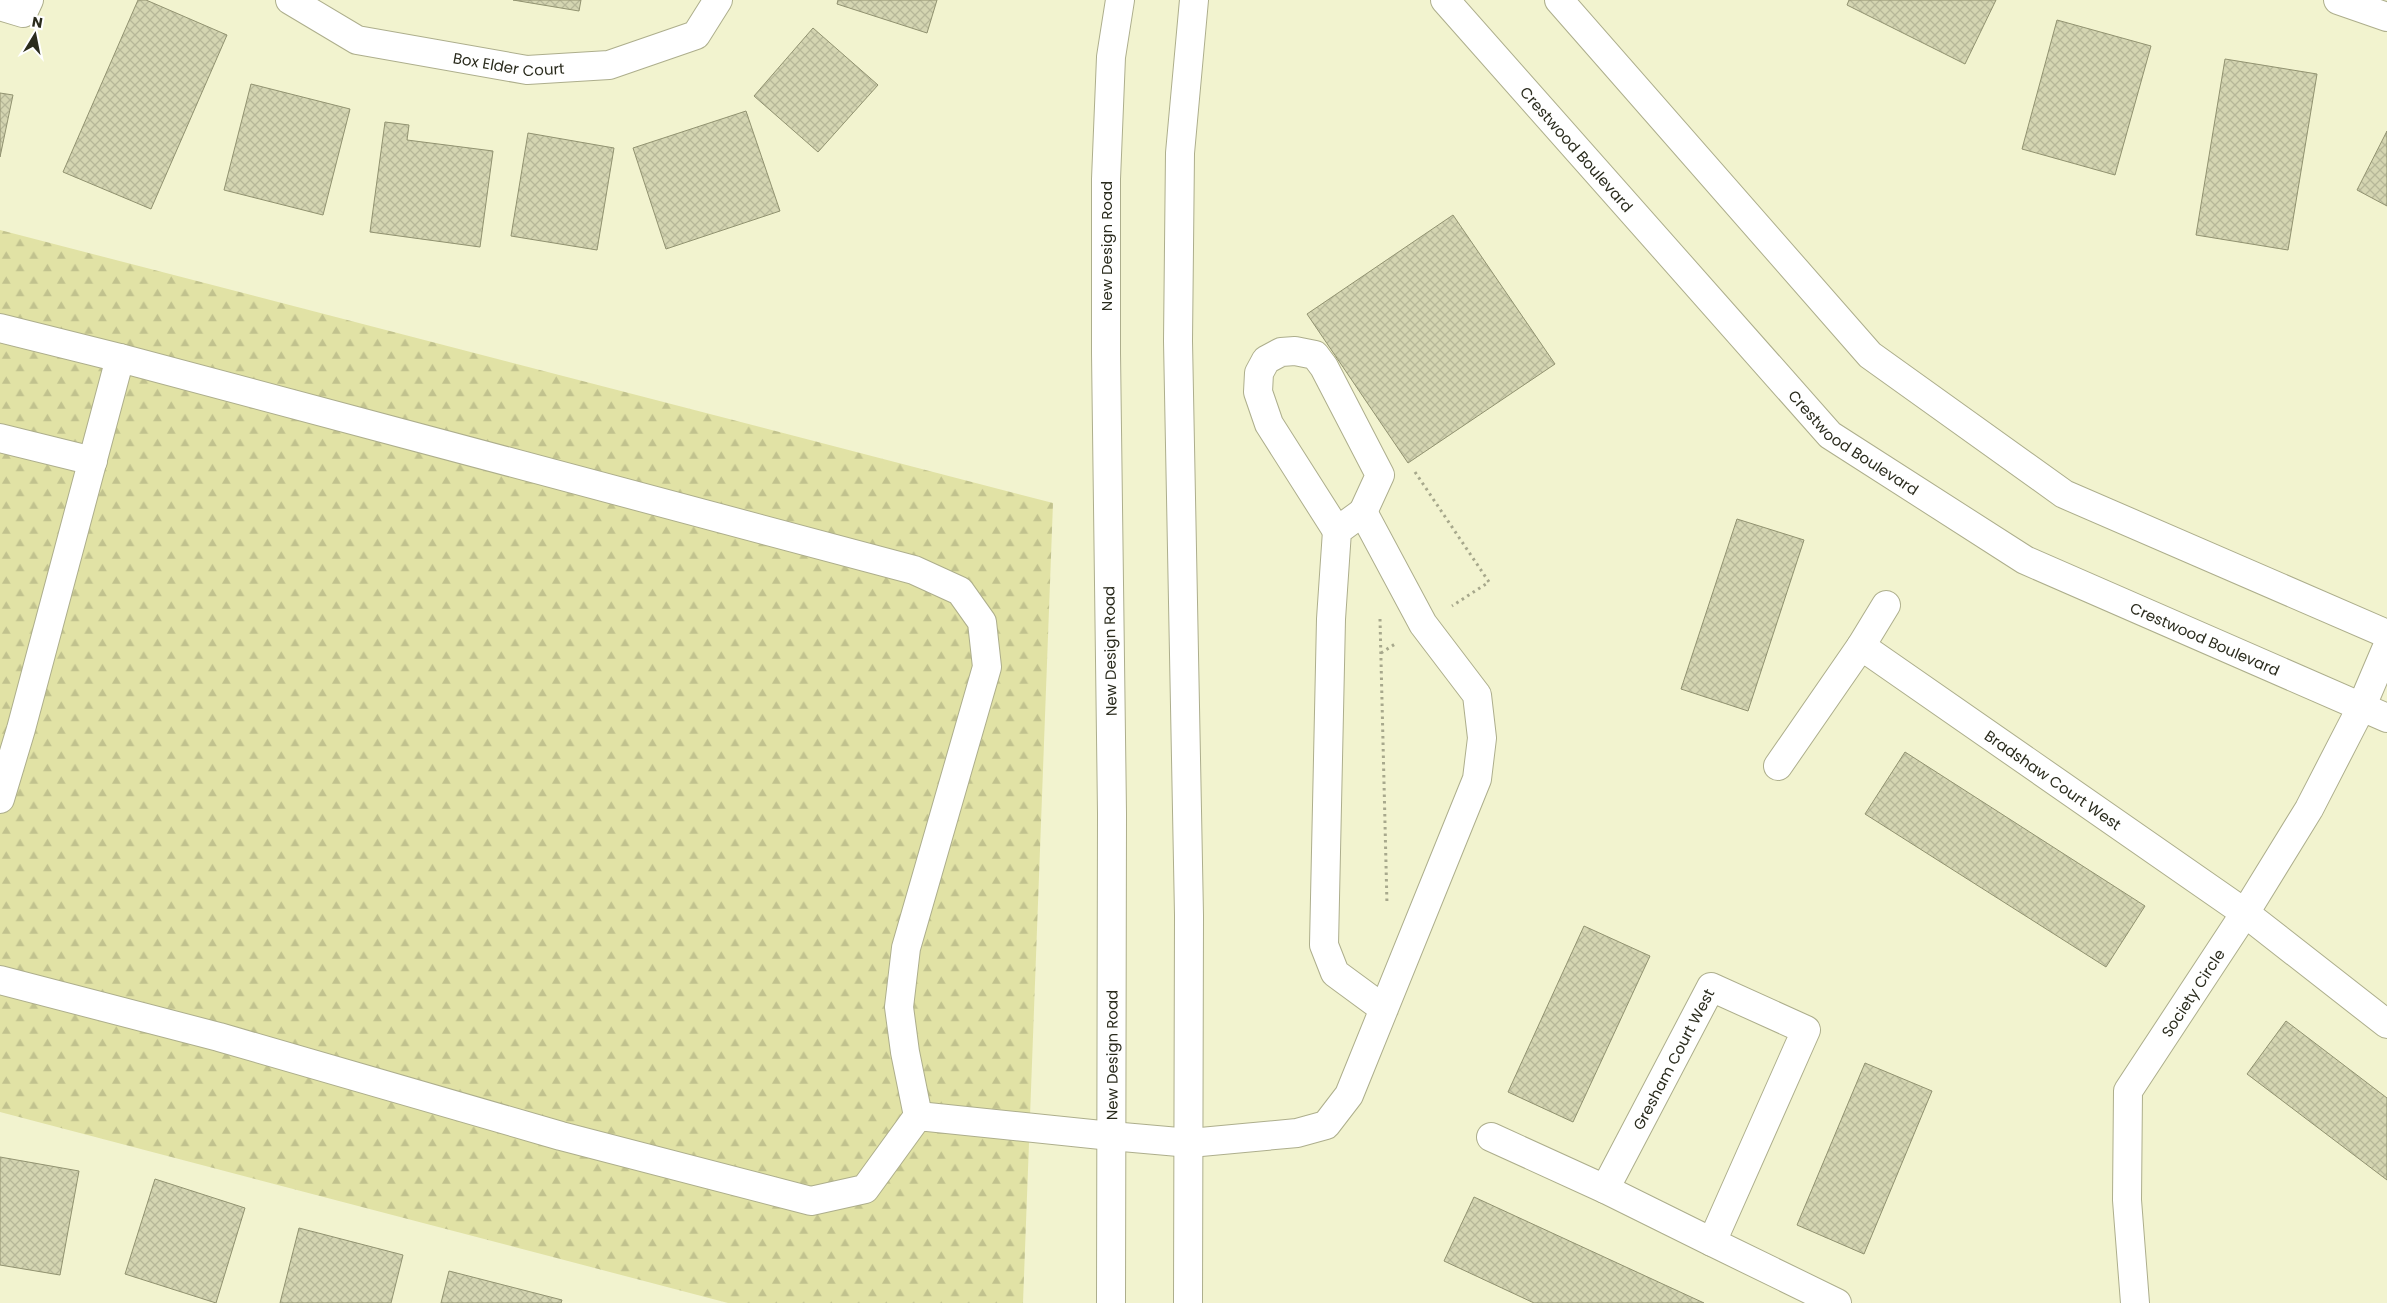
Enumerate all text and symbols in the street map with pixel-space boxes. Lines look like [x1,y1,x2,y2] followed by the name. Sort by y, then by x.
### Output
[10,10,60,60] north arrow
[30,11,44,33] text: N
[451,47,565,81] street label: Box Elder Court
[1516,82,1638,216] street label: Crestwood Boulevard
[1096,181,1117,311] street label: New Design Road
[1784,385,1923,500] street label: Crestwood Boulevard
[1098,586,1122,716] street label: New Design Road
[2127,597,2283,680] street label: Crestwood Boulevard
[1981,725,2126,835] street label: Bradshaw Court West
[2156,944,2229,1041] street label: Society Circle
[1627,985,1719,1133] street label: Gresham Court West
[1101,990,1122,1120] street label: New Design Road

